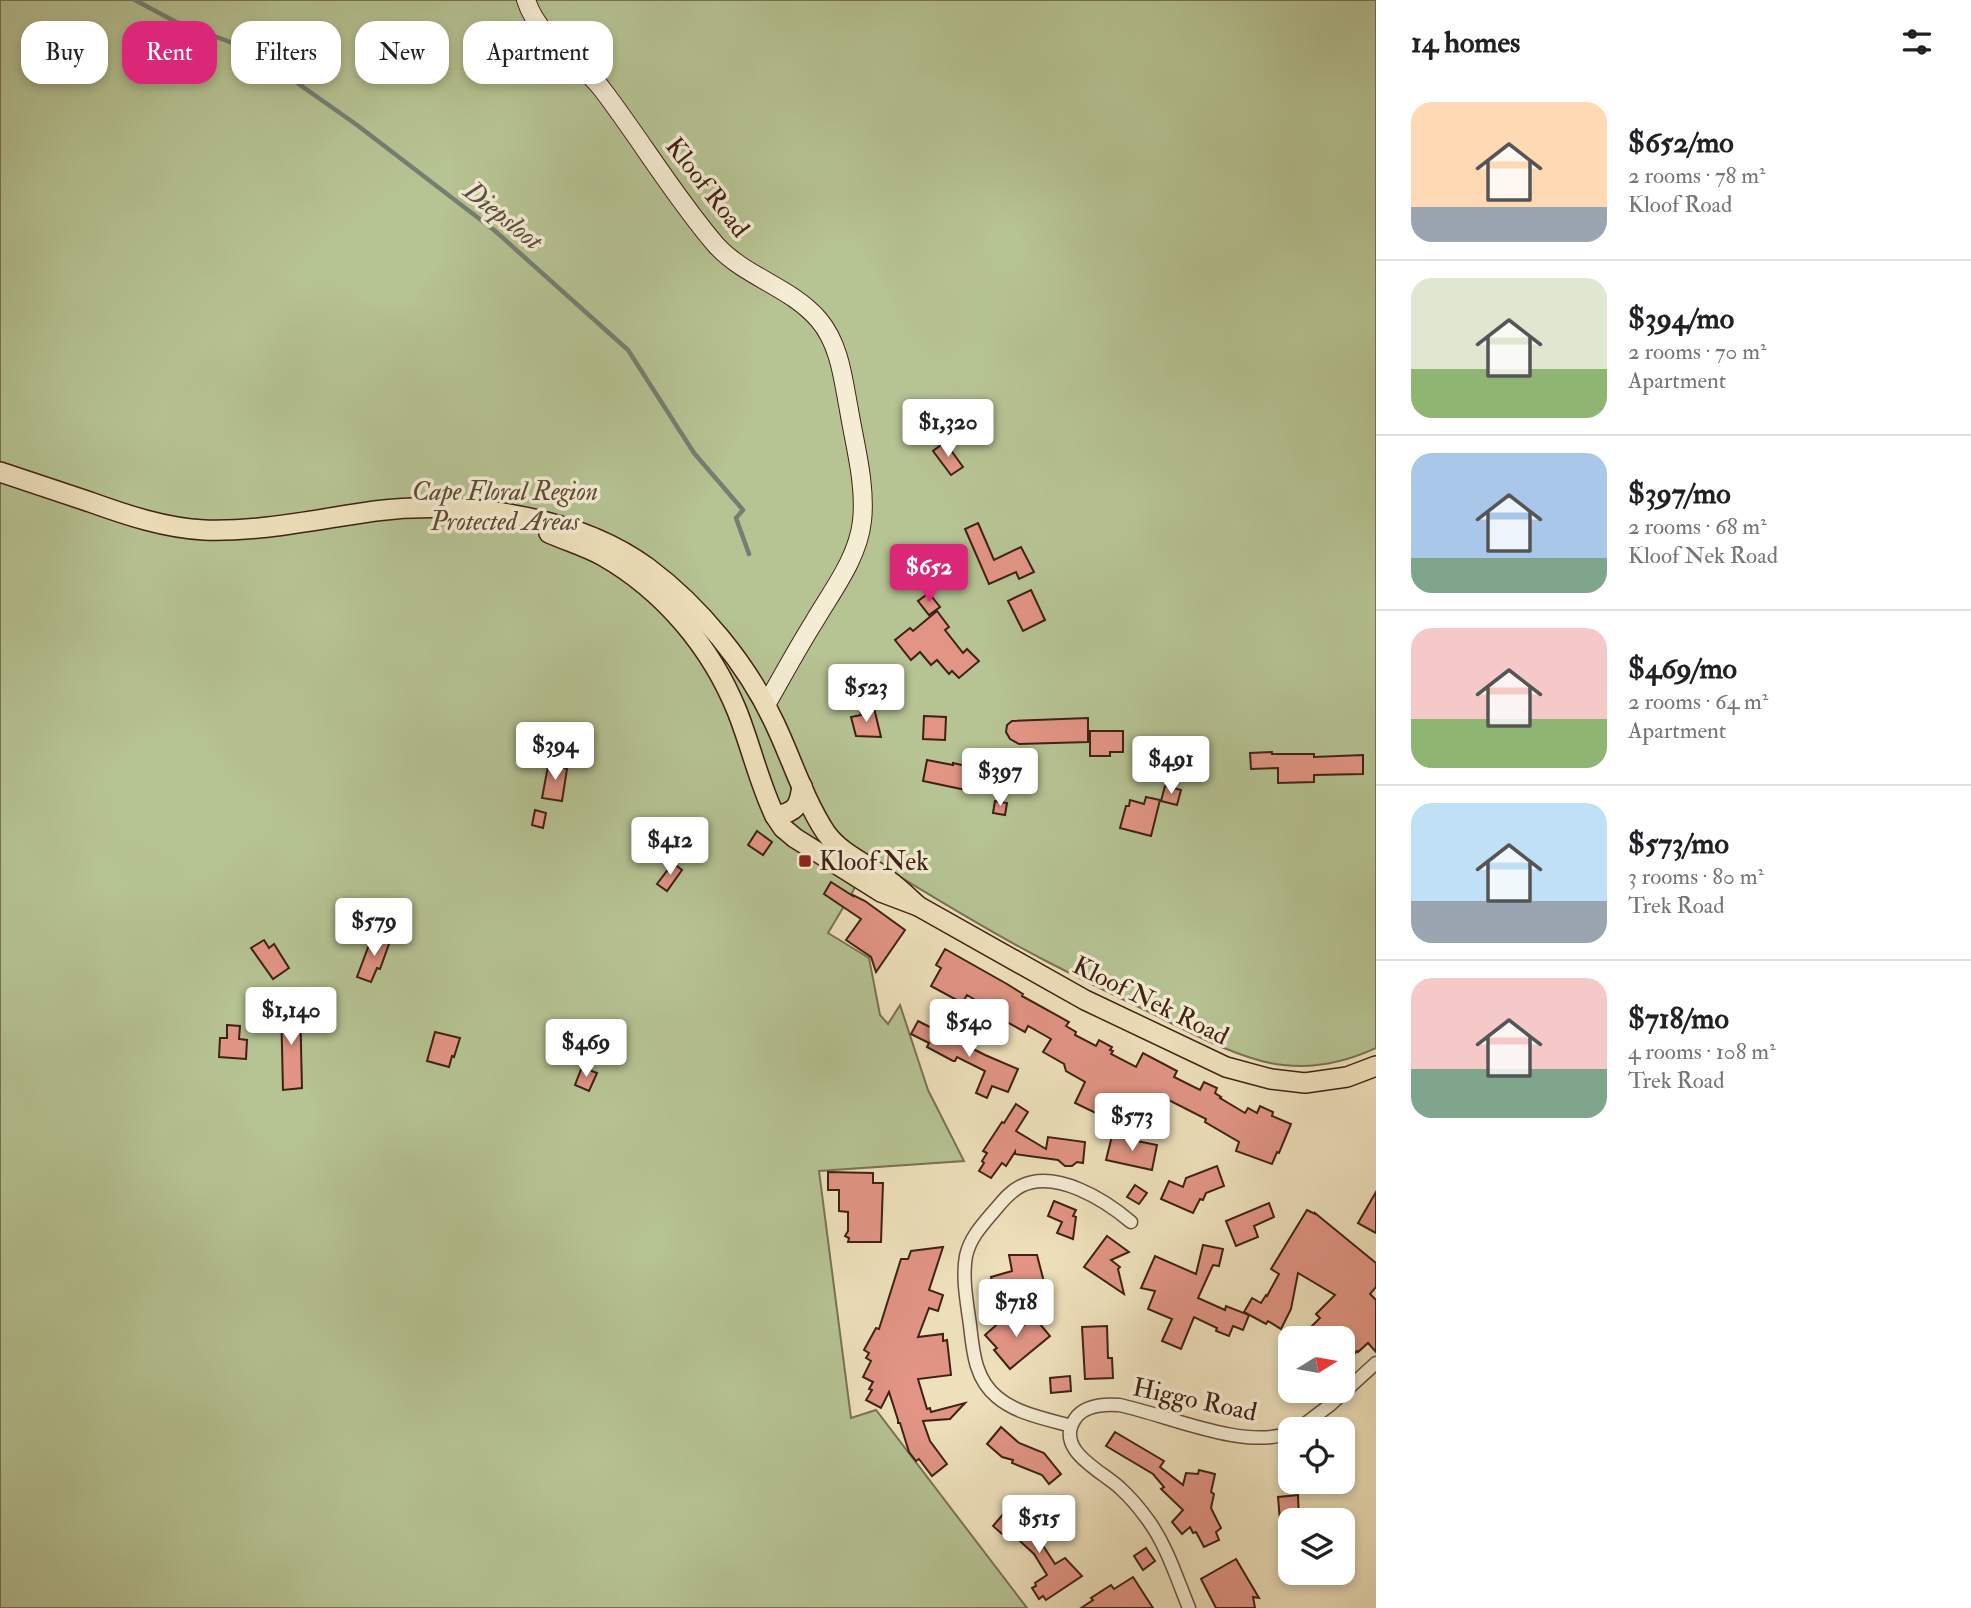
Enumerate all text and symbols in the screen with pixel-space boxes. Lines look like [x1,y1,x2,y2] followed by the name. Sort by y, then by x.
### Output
[21,21,108,84] chip: Buy
[122,21,217,84] chip: Rent
[231,21,341,84] chip: Filters
[355,21,449,84] chip: New
[463,21,613,84] chip: Apartment
[1898,23,1936,61] icon: filters
[1411,24,1520,61] text: 14 homes
[1628,124,1734,161] text: $652/mo
[1467,130,1551,214] icon: home
[658,131,756,244] street label: Kloof Road
[1628,161,1766,190] text: 2 rooms · 78 m²
[456,173,551,260] water label: Diepsloot
[1628,190,1732,219] text: Kloof Road
[1628,300,1734,337] text: $394/mo
[1467,306,1551,390] icon: home
[1628,337,1767,366] text: 2 rooms · 70 m²
[1628,366,1726,395] text: Apartment
[891,400,1005,459] pin: $1,320
[919,407,977,436] text: $1,320
[1628,475,1731,512] text: $397/mo
[412,476,598,538] park label: Cape Floral Region Protected Areas
[1467,481,1551,565] icon: home
[1628,512,1767,541] text: 2 rooms · 68 m²
[1628,541,1778,570] text: Kloof Nek Road
[888,544,970,604] pin: $652
[906,552,952,581] text: $652
[1628,650,1737,687] text: $469/mo
[1467,656,1551,740] icon: home
[825,664,907,724] pin: $523
[844,672,888,701] text: $523
[1628,687,1768,716] text: 2 rooms · 64 m²
[1628,716,1726,745] text: Apartment
[514,722,596,782] pin: $394
[532,730,578,759] text: $394
[1130,736,1212,796] pin: $491
[1148,744,1194,773] text: $491
[959,748,1041,808] pin: $397
[978,756,1022,785] text: $397
[629,818,711,877] pin: $412
[647,825,693,854] text: $412
[1628,825,1729,862] text: $573/mo
[1467,831,1551,915] icon: home
[819,846,929,878] place label: Kloof Nek
[797,853,813,869] marker: Kloof Nek
[1628,862,1764,891] text: 3 rooms · 80 m²
[1628,891,1725,920] text: Trek Road
[333,898,415,958] pin: $579
[351,906,397,935] text: $579
[1067,949,1234,1053] street label: Kloof Nek Road
[234,988,348,1047] pin: $1,140
[261,995,321,1024] text: $1,140
[928,1000,1010,1059] pin: $540
[1628,1000,1729,1037] text: $718/mo
[1467,1006,1551,1090] icon: home
[946,1007,992,1036] text: $540
[545,1020,627,1079] pin: $469
[562,1027,610,1056] text: $469
[1628,1037,1776,1066] text: 4 rooms · 108 m²
[1628,1066,1725,1095] text: Trek Road
[1091,1094,1173,1153] pin: $573
[1111,1101,1153,1130] text: $573
[975,1280,1057,1339] pin: $718
[995,1287,1037,1316] text: $718
[1278,1326,1354,1404] north arrow
[1278,1326,1355,1585] map controls
[1130,1371,1260,1429] street label: Higgo Road
[1278,1417,1355,1494] button: locate
[998,1496,1080,1555] pin: $515
[1018,1503,1060,1532] text: $515
[1278,1508,1355,1585] button: layers

